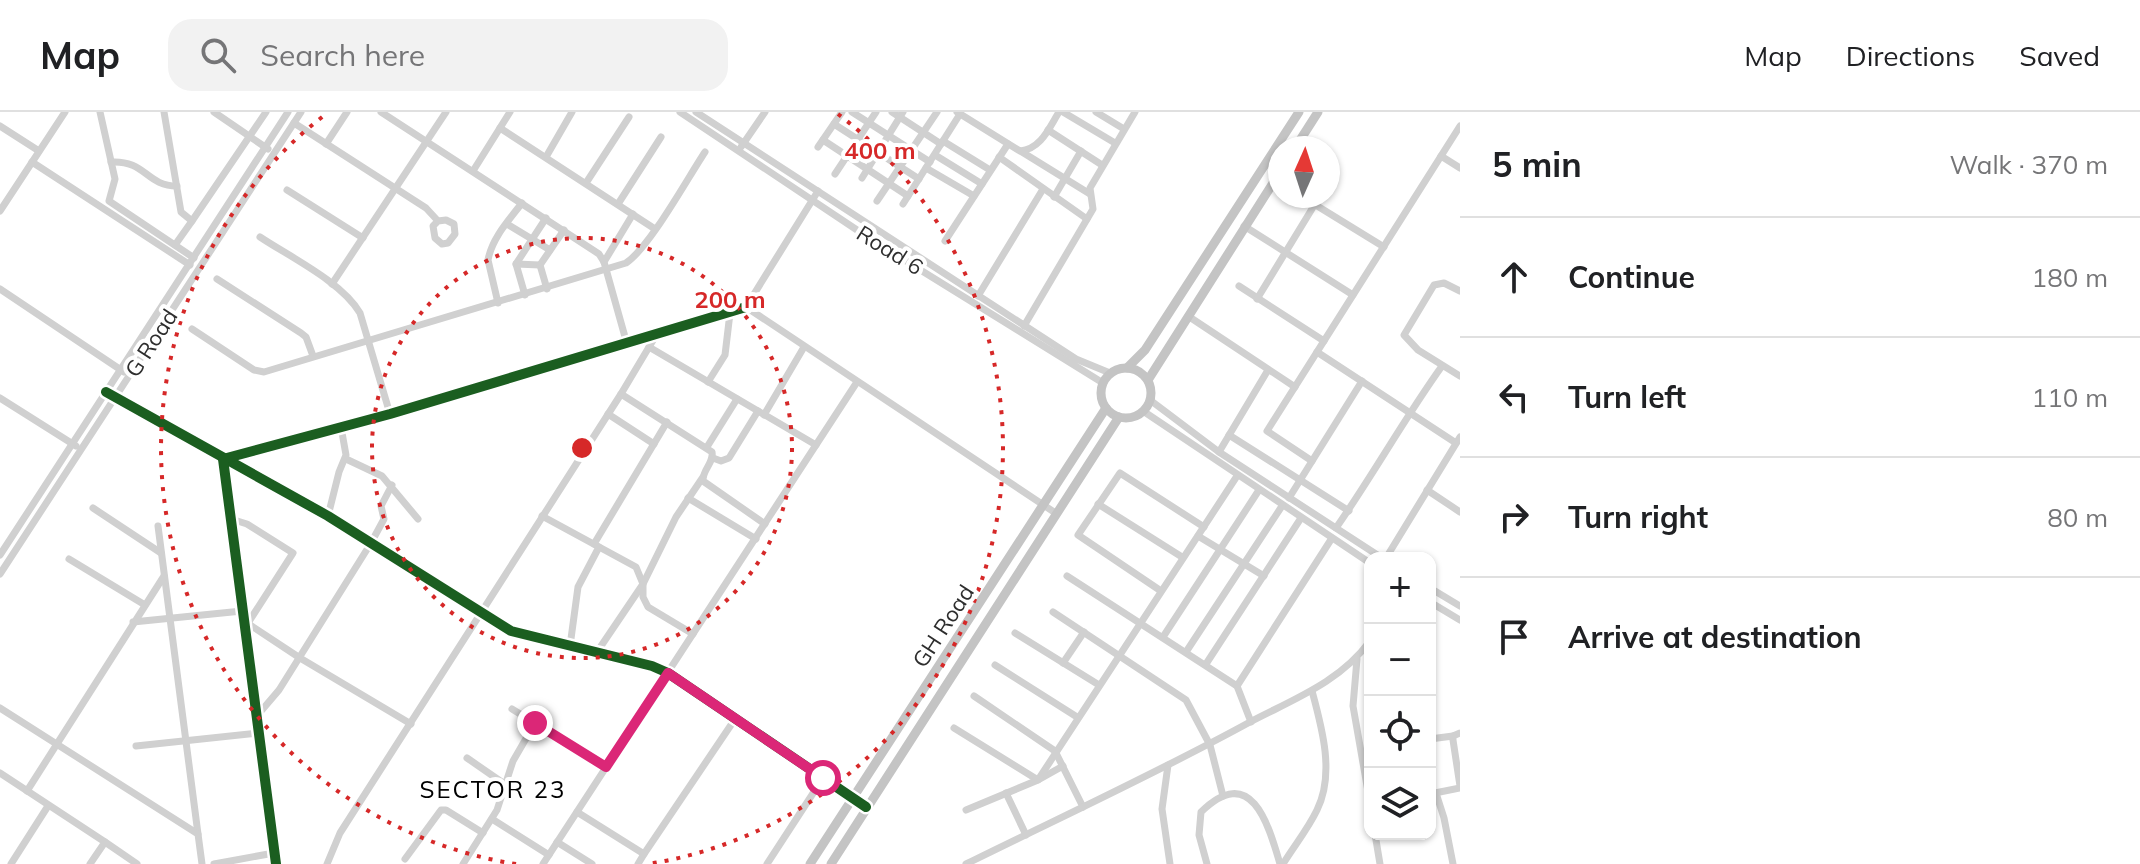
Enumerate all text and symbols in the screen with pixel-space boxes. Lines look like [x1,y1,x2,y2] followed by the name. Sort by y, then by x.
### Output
[168,19,728,91] search box
[40,31,120,79] text: Map
[196,33,240,77] icon: search
[260,36,425,74] text: Search here
[1744,38,1802,73] text: Map
[1846,38,1975,73] text: Directions
[2019,38,2100,73] text: Saved
[844,135,916,165] text: 400 m
[1268,136,1340,208] north arrow
[1492,143,1582,186] text: 5 min
[1949,148,2108,181] text: Walk · 370 m
[852,219,928,281] street label: Road 6
[1492,255,1536,299] icon: ahead
[1568,258,1695,296] text: Continue
[2032,261,2108,294] text: 180 m
[694,284,766,314] text: 200 m
[119,304,183,382] street label: G Road
[1492,375,1536,419] icon: left
[1568,378,1686,416] text: Turn left
[2032,381,2108,414] text: 110 m
[568,434,596,462] centre of rings
[1492,495,1536,539] icon: right
[1568,498,1708,536] text: Turn right
[2047,501,2108,534] text: 80 m
[1364,552,1436,840] map controls
[1364,552,1436,624] button: +
[906,580,980,672] street label: GH Road
[1492,615,1536,659] icon: arrive
[1568,618,1862,656] text: Arrive at destination
[1364,624,1436,696] button: −
[1364,696,1436,768] button: locate
[517,705,553,741] route end
[805,760,841,796] route start
[1364,768,1436,840] button: layers
[420,774,566,804] district label: SECTOR 23

